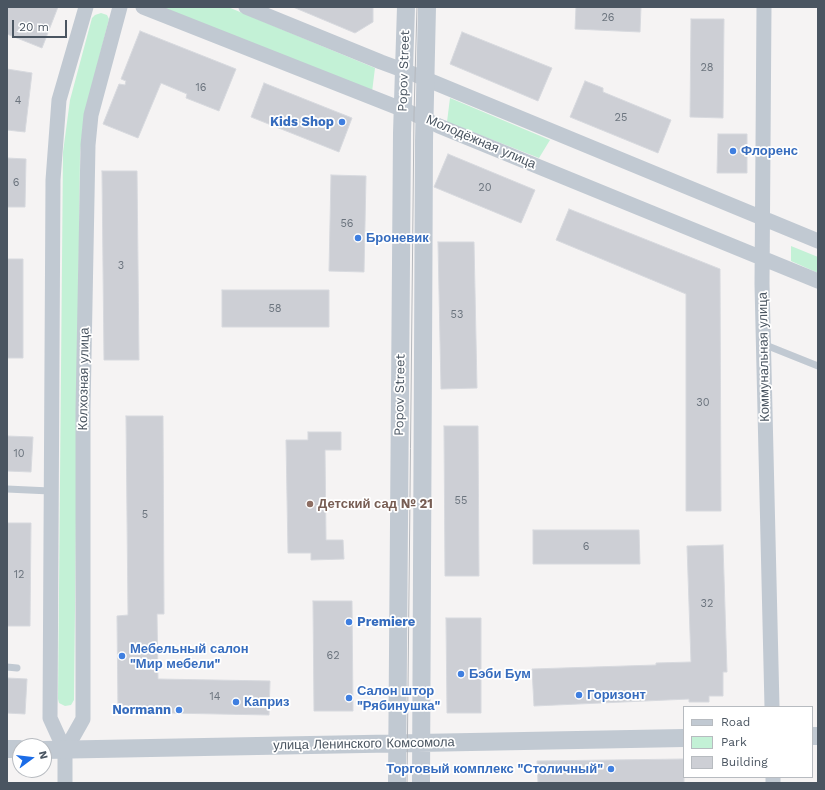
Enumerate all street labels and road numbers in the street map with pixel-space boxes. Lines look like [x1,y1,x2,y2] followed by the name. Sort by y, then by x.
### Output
[395,30,413,112] street label: Popov Street
[424,112,538,172] street label: Молодёжная улица
[755,292,773,422] street label: Коммунальная улица
[75,327,93,431] street label: Колхозная улица
[391,354,409,436] street label: Popov Street
[273,735,455,753] street label: улица Ленинского Комсомола

